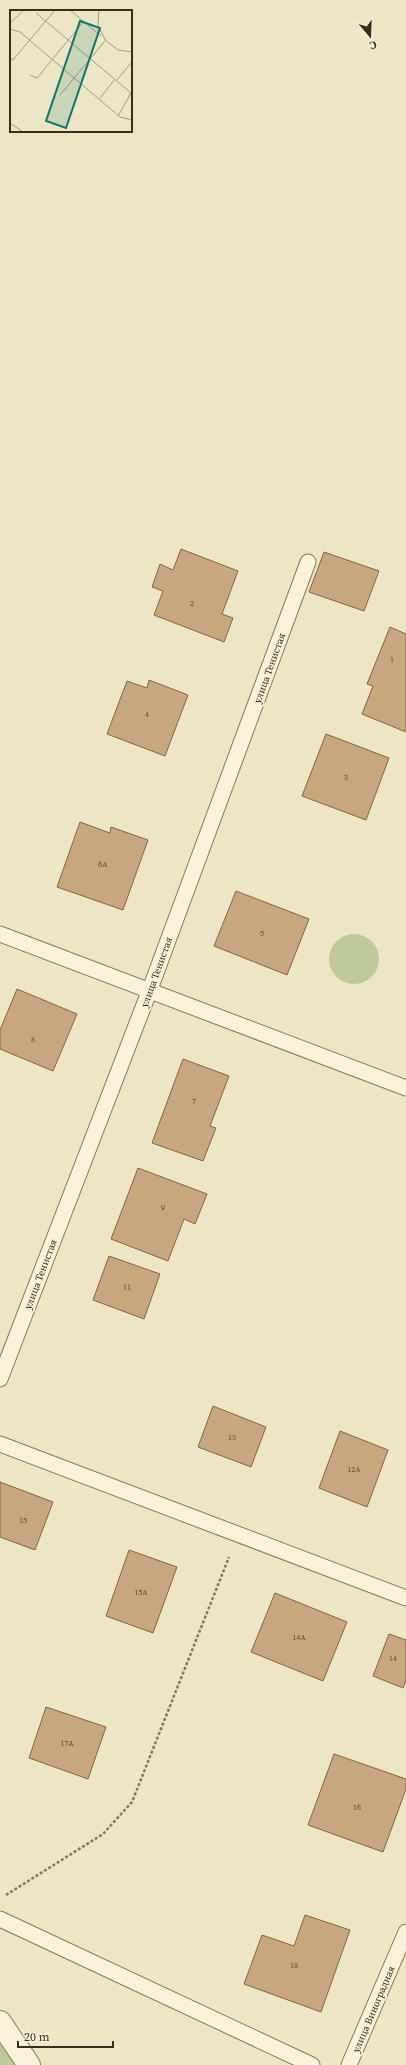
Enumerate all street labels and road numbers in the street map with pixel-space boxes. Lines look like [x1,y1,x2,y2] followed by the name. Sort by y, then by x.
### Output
[251,631,288,705] street label: улица Тенистая
[138,935,175,1009] street label: улица Тенистая
[21,1237,60,1311] street label: улица Тенистая
[349,1964,398,2054] street label: улица Виноградная

